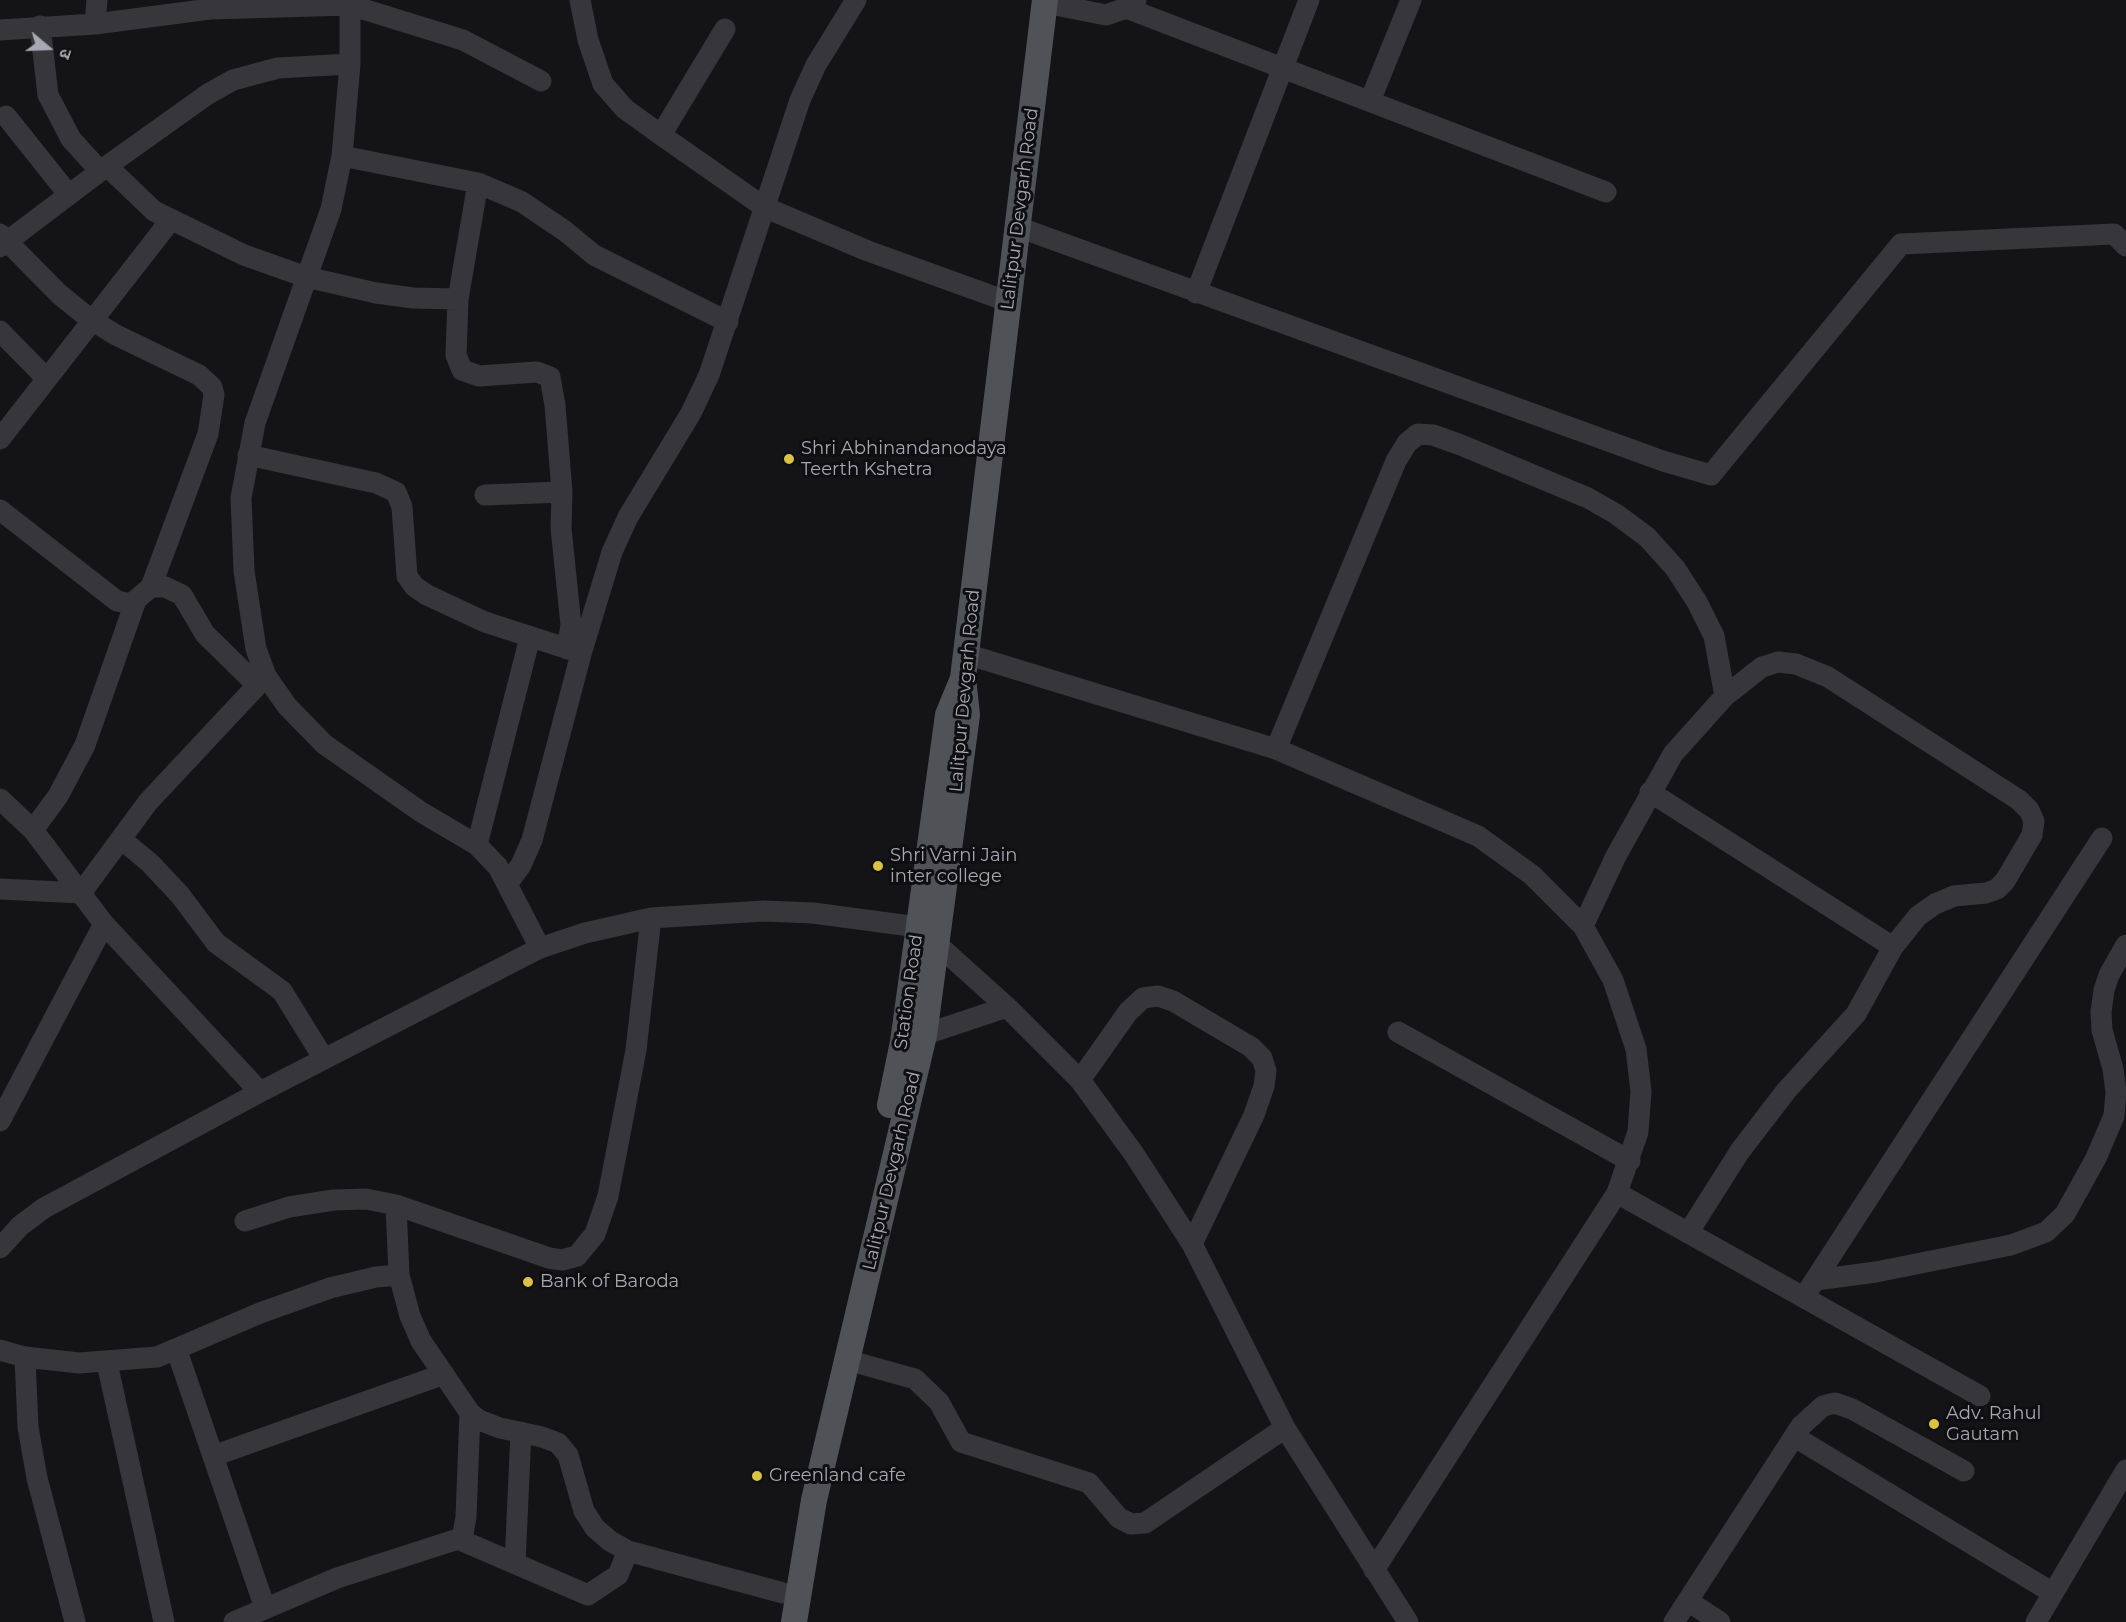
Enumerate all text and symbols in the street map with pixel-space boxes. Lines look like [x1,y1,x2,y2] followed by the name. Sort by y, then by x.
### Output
[18,18,78,78] north arrow
[55,46,76,62] text: उ
[997,107,1043,311] street label: Lalitpur Devgarh Road
[801,438,1007,480] place label: Shri Abhinandanodaya Teerth Kshetra
[782,452,796,466] marker: Shri Abhinandanodaya Teerth Kshetra
[945,589,985,793] street label: Lalitpur Devgarh Road
[890,845,1018,888] place label: Shri Varni Jain inter college
[871,859,885,873] marker: Shri Varni Jain inter college
[890,933,928,1051] street label: Station Road
[859,1070,925,1272] street label: Lalitpur Devgarh Road
[540,1271,679,1293] place label: Bank of Baroda
[521,1275,535,1289] marker: Bank of Baroda
[1946,1403,2041,1446] place label: Adv. Rahul Gautam
[1927,1417,1941,1431] marker: Adv. Rahul Gautam
[769,1465,906,1487] place label: Greenland cafe
[750,1469,764,1483] marker: Greenland cafe

